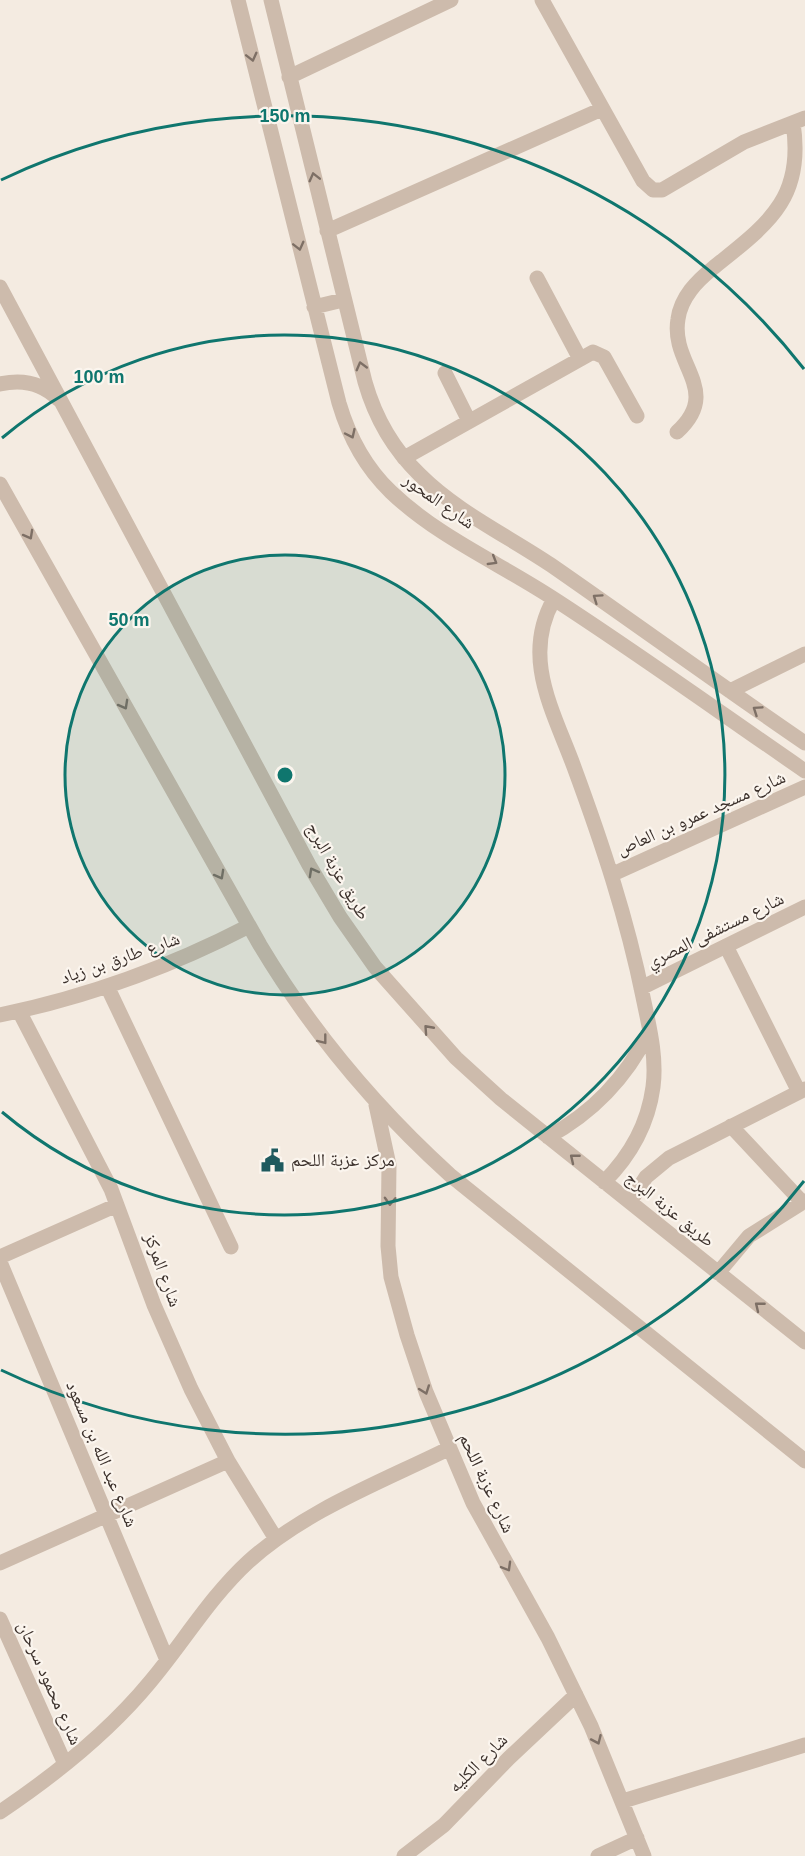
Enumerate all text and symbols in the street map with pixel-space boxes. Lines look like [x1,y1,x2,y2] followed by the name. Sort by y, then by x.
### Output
[245,52,258,62] one-way arrow
[259,106,311,126] text: 150 m
[308,172,321,182] one-way arrow
[292,241,305,251] one-way arrow
[356,361,368,372] one-way arrow
[73,367,125,387] text: 100 m
[343,427,355,438] one-way arrow
[398,469,478,534] street label: شارع المحور
[22,528,33,539] one-way arrow
[487,553,498,564] one-way arrow
[593,594,604,605] one-way arrow
[108,610,150,630] text: 50 m
[117,698,128,709] one-way arrow
[752,706,763,717] one-way arrow
[275,765,295,785] centre of rings
[614,767,789,860] street label: شارع مسجد عمرو بن العاص
[301,819,374,924] street label: طريق عزبة البرج
[213,868,224,879] one-way arrow
[309,868,321,878] one-way arrow
[643,888,789,976] street label: شارع مستشفى المصري
[58,928,183,989] street label: شارع طارق بن زياد
[424,1026,435,1036] one-way arrow
[316,1033,327,1044] one-way arrow
[260,1147,286,1173] public building icon: مركز عزبة اللحم
[291,1150,395,1172] place label: مركز عزبة اللحم
[570,1154,581,1165] one-way arrow
[620,1167,718,1252] street label: طريق عزبة البرج
[384,1196,397,1205] one-way arrow
[139,1230,186,1310] street label: شارع المركز
[755,1302,766,1313] one-way arrow
[61,1378,142,1530] street label: شارع عبد الله بن مسعود
[418,1384,431,1395] one-way arrow
[453,1430,519,1537] street label: شارع عزبة اللحم
[500,1561,511,1571] one-way arrow
[13,1618,86,1748] street label: شارع محمود سرحان
[445,1730,512,1797] street label: شارع الكليه
[590,1733,602,1744] one-way arrow

